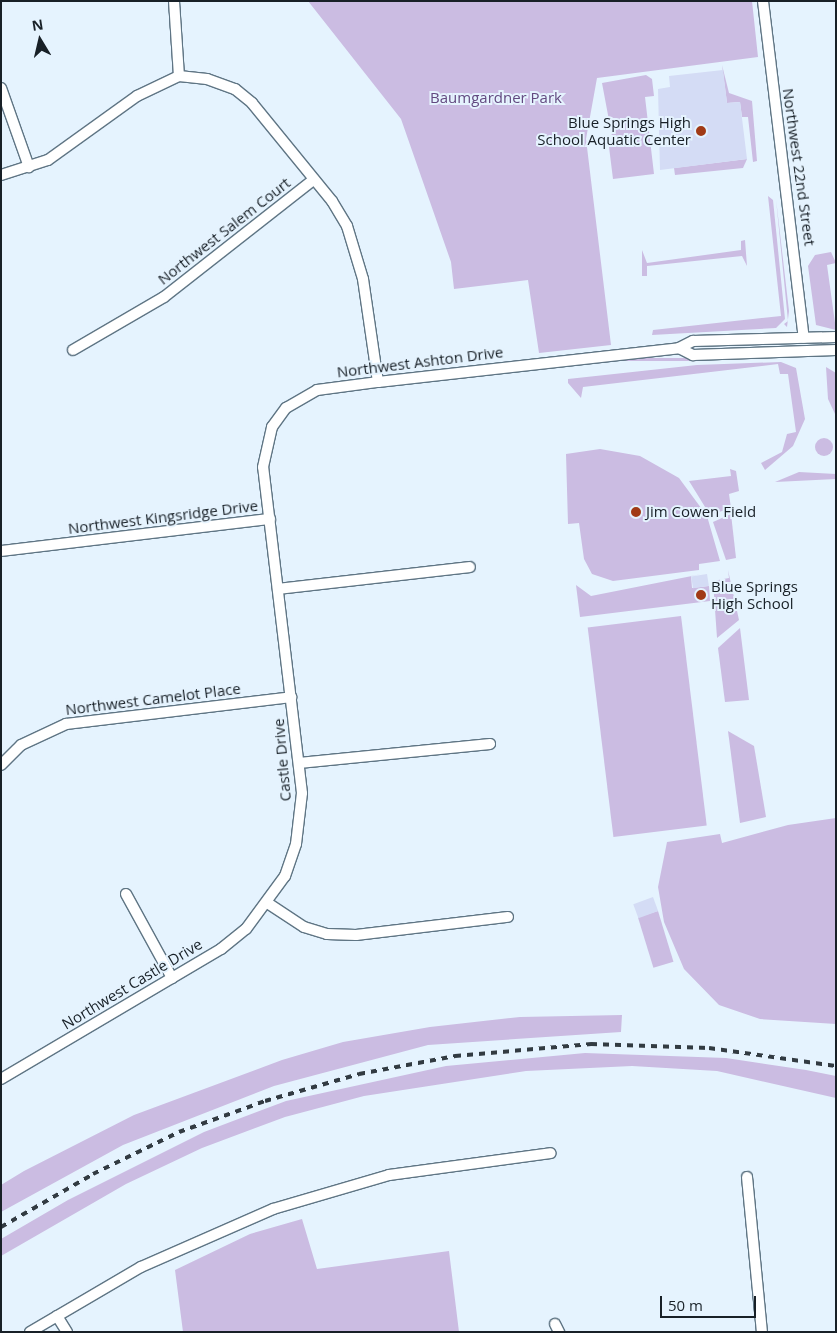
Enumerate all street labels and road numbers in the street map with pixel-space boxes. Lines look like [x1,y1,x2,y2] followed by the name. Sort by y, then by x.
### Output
[779,87,819,247] street label: Northwest 22nd Street
[154,174,294,288] street label: Northwest Salem Court
[336,343,504,381] street label: Northwest Ashton Drive
[67,496,259,538] street label: Northwest Kingsridge Drive
[64,679,242,719] street label: Northwest Camelot Place
[269,718,295,802] street label: Castle Drive
[59,935,205,1033] street label: Northwest Castle Drive

